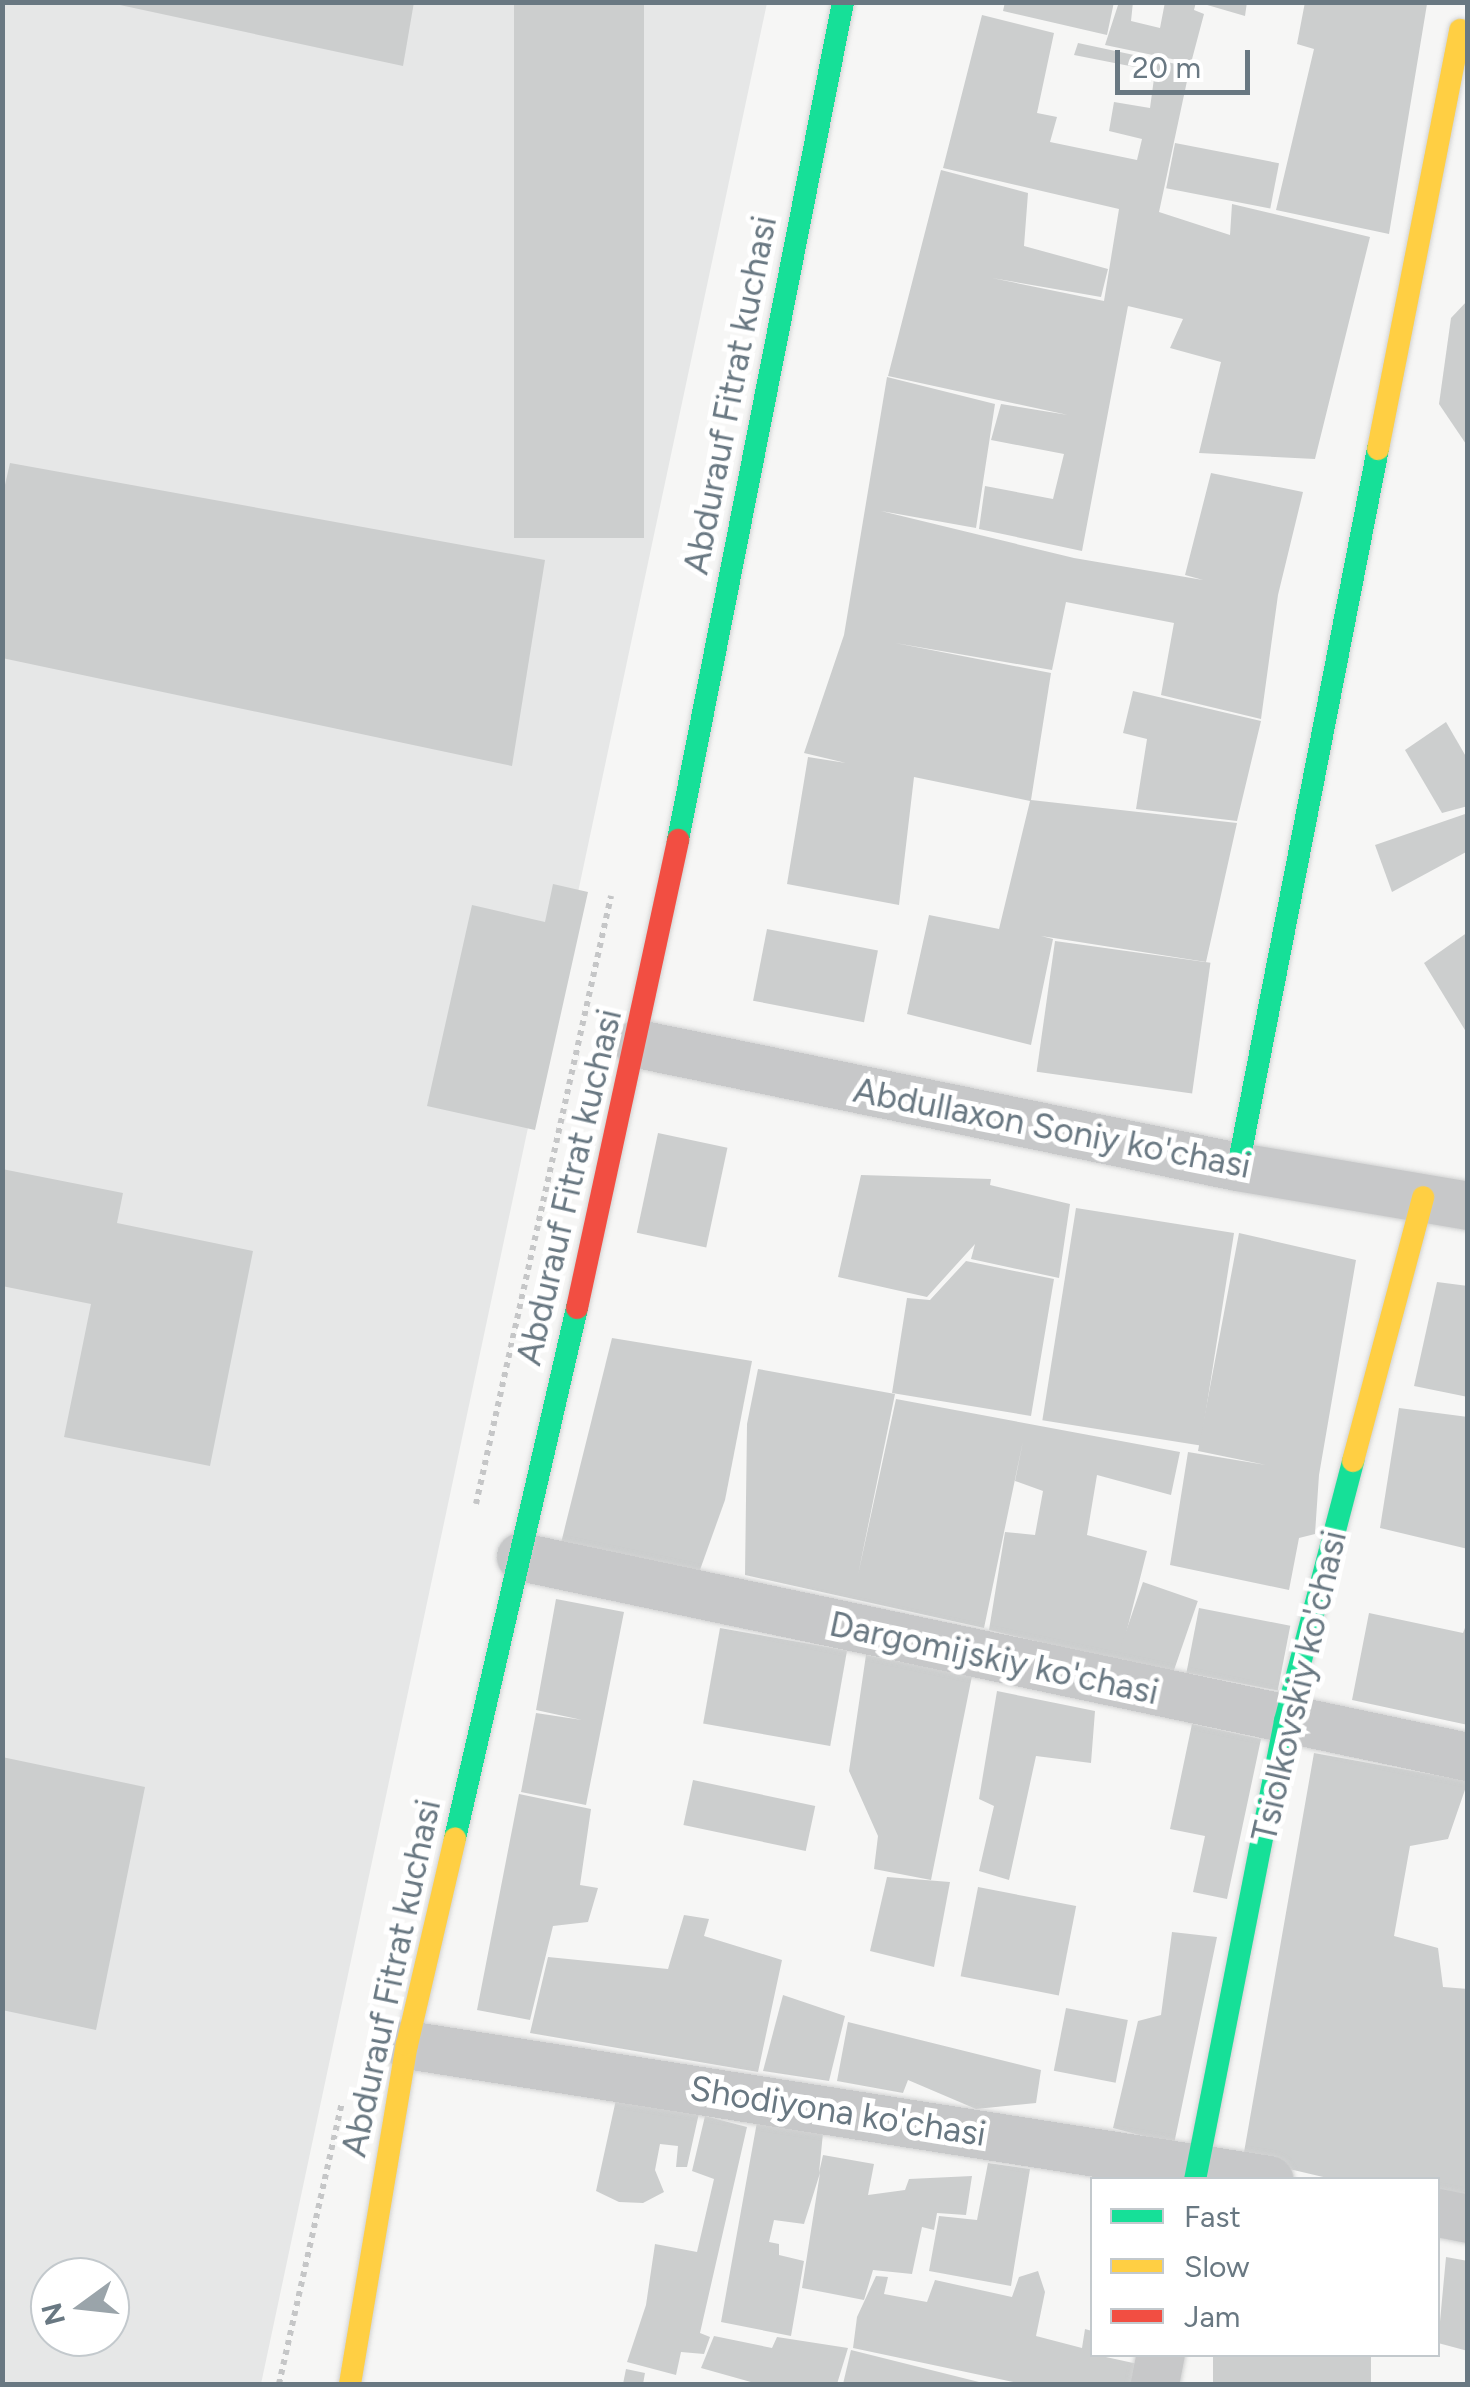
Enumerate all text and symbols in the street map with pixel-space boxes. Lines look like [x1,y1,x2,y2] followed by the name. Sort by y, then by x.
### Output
[1120,30,1255,92] scale bar
[1132,49,1201,86] text: 20 m
[675,212,785,578] street label: Abdurauf Fitrat kuchasi
[508,1005,630,1369] street label: Abdurauf Fitrat kuchasi
[850,1069,1254,1187] street label: Abdullaxon Soniy ko'chasi
[1243,1526,1355,1846] street label: Tsiolkovskiy ko'chasi
[826,1603,1162,1713] street label: Dargomijskiy ko'chasi
[333,1796,449,2160] street label: Abdurauf Fitrat kuchasi
[687,2067,989,2155] street label: Shodiyona ko'chasi
[1090,2177,1440,2357] legend
[1184,2198,1241,2235] text: Fast
[1184,2248,1250,2285] text: Slow
[30,2257,130,2357] north arrow
[1184,2298,1240,2335] text: Jam
[34,2299,72,2329] text: N

